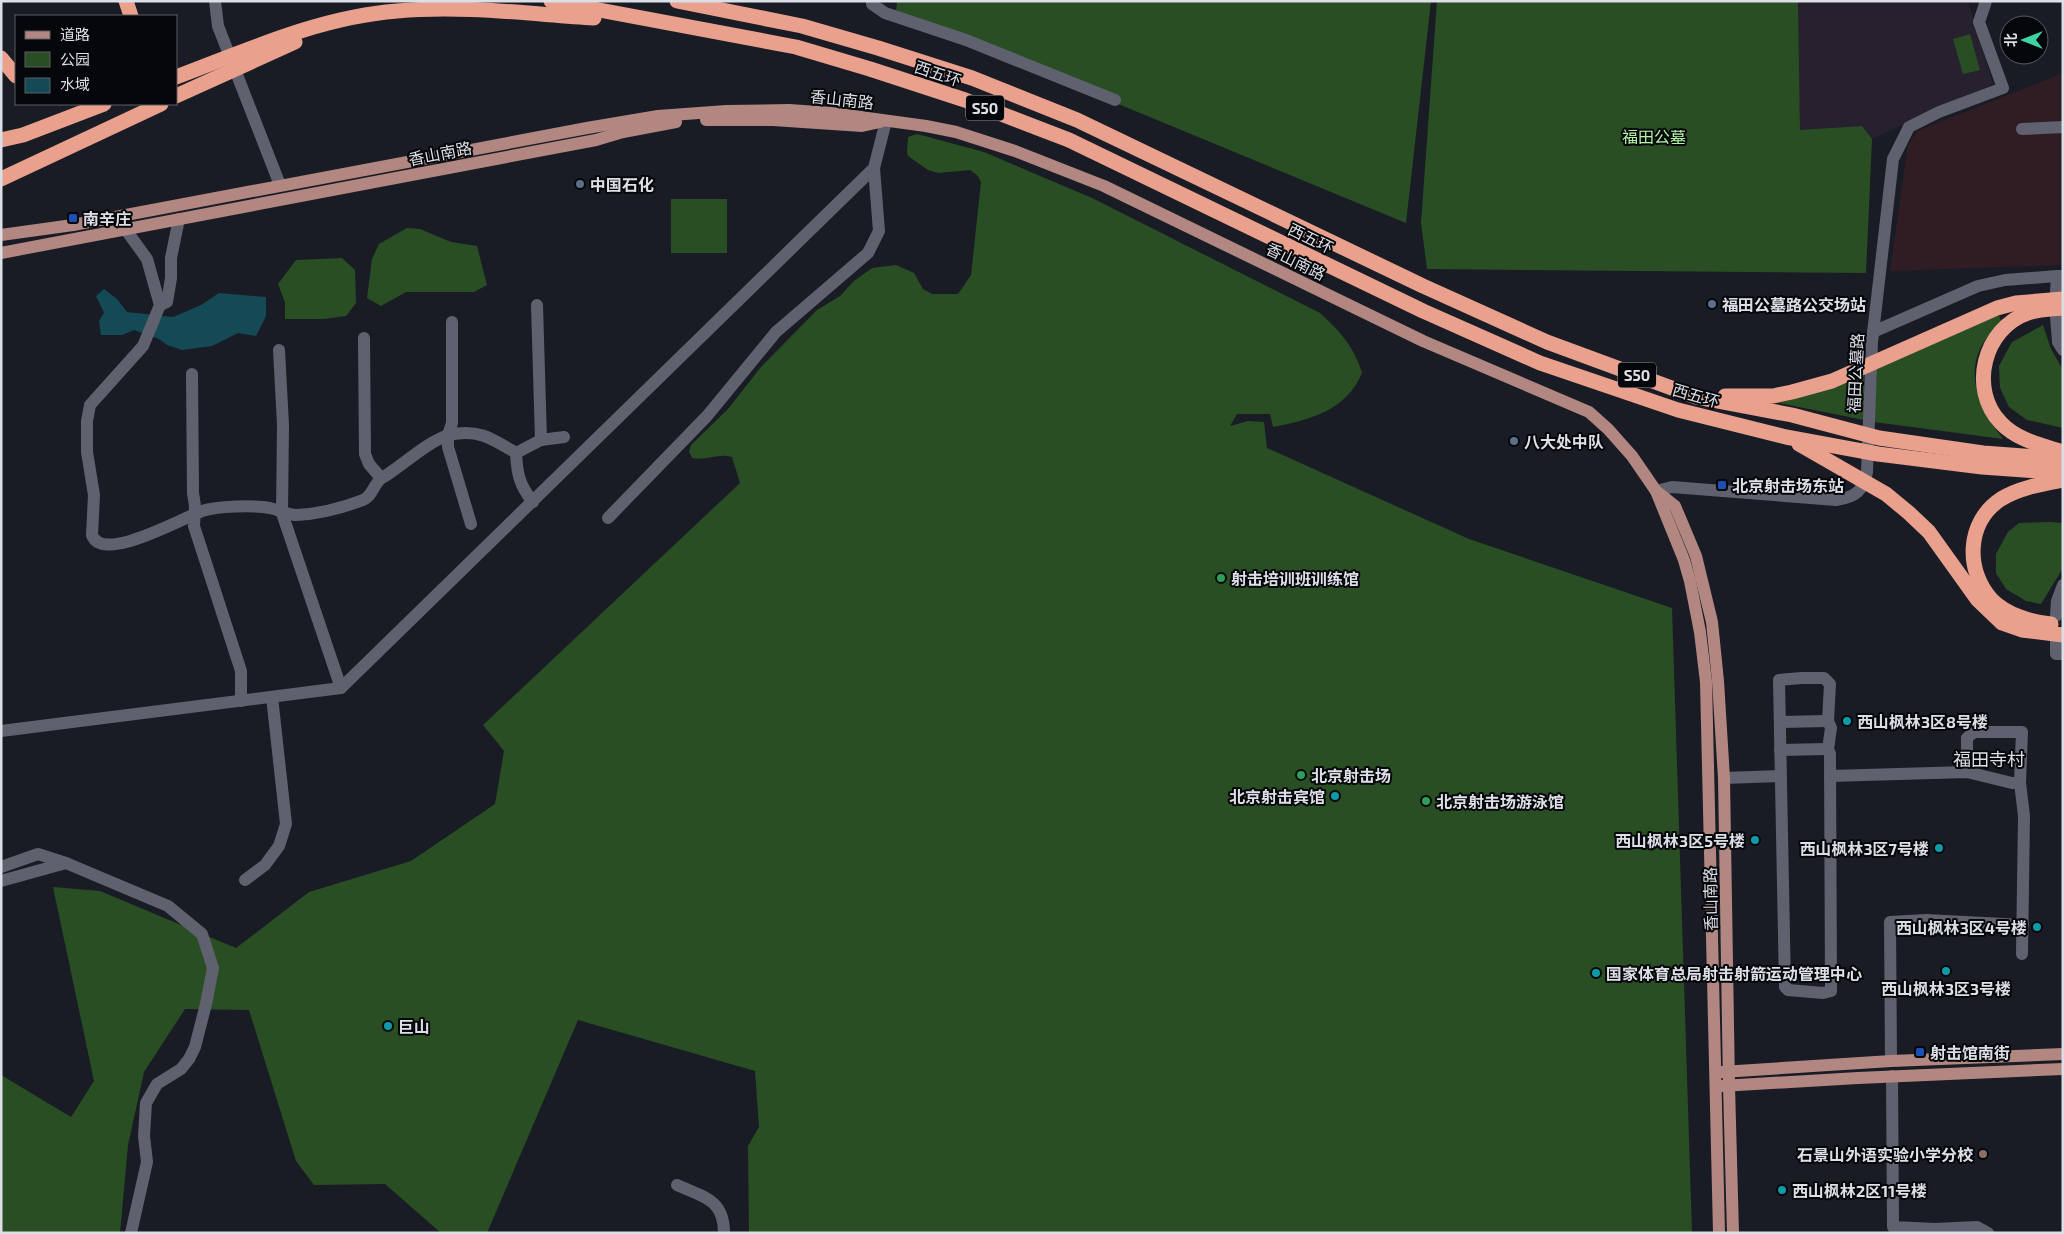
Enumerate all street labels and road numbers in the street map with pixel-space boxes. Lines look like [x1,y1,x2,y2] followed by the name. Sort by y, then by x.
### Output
[912,57,964,89] street label: 西五环
[809,86,875,112] street label: 香山南路
[966,96,1004,120] road number: S50
[407,138,473,168] street label: 香山南路
[1285,219,1337,257] street label: 西五环
[1263,238,1329,284] street label: 香山南路
[1843,333,1867,413] street label: 福田公墓路
[1618,362,1656,388] road number: S50
[1670,379,1722,411] street label: 西五环
[1700,867,1720,931] street label: 香山南路

